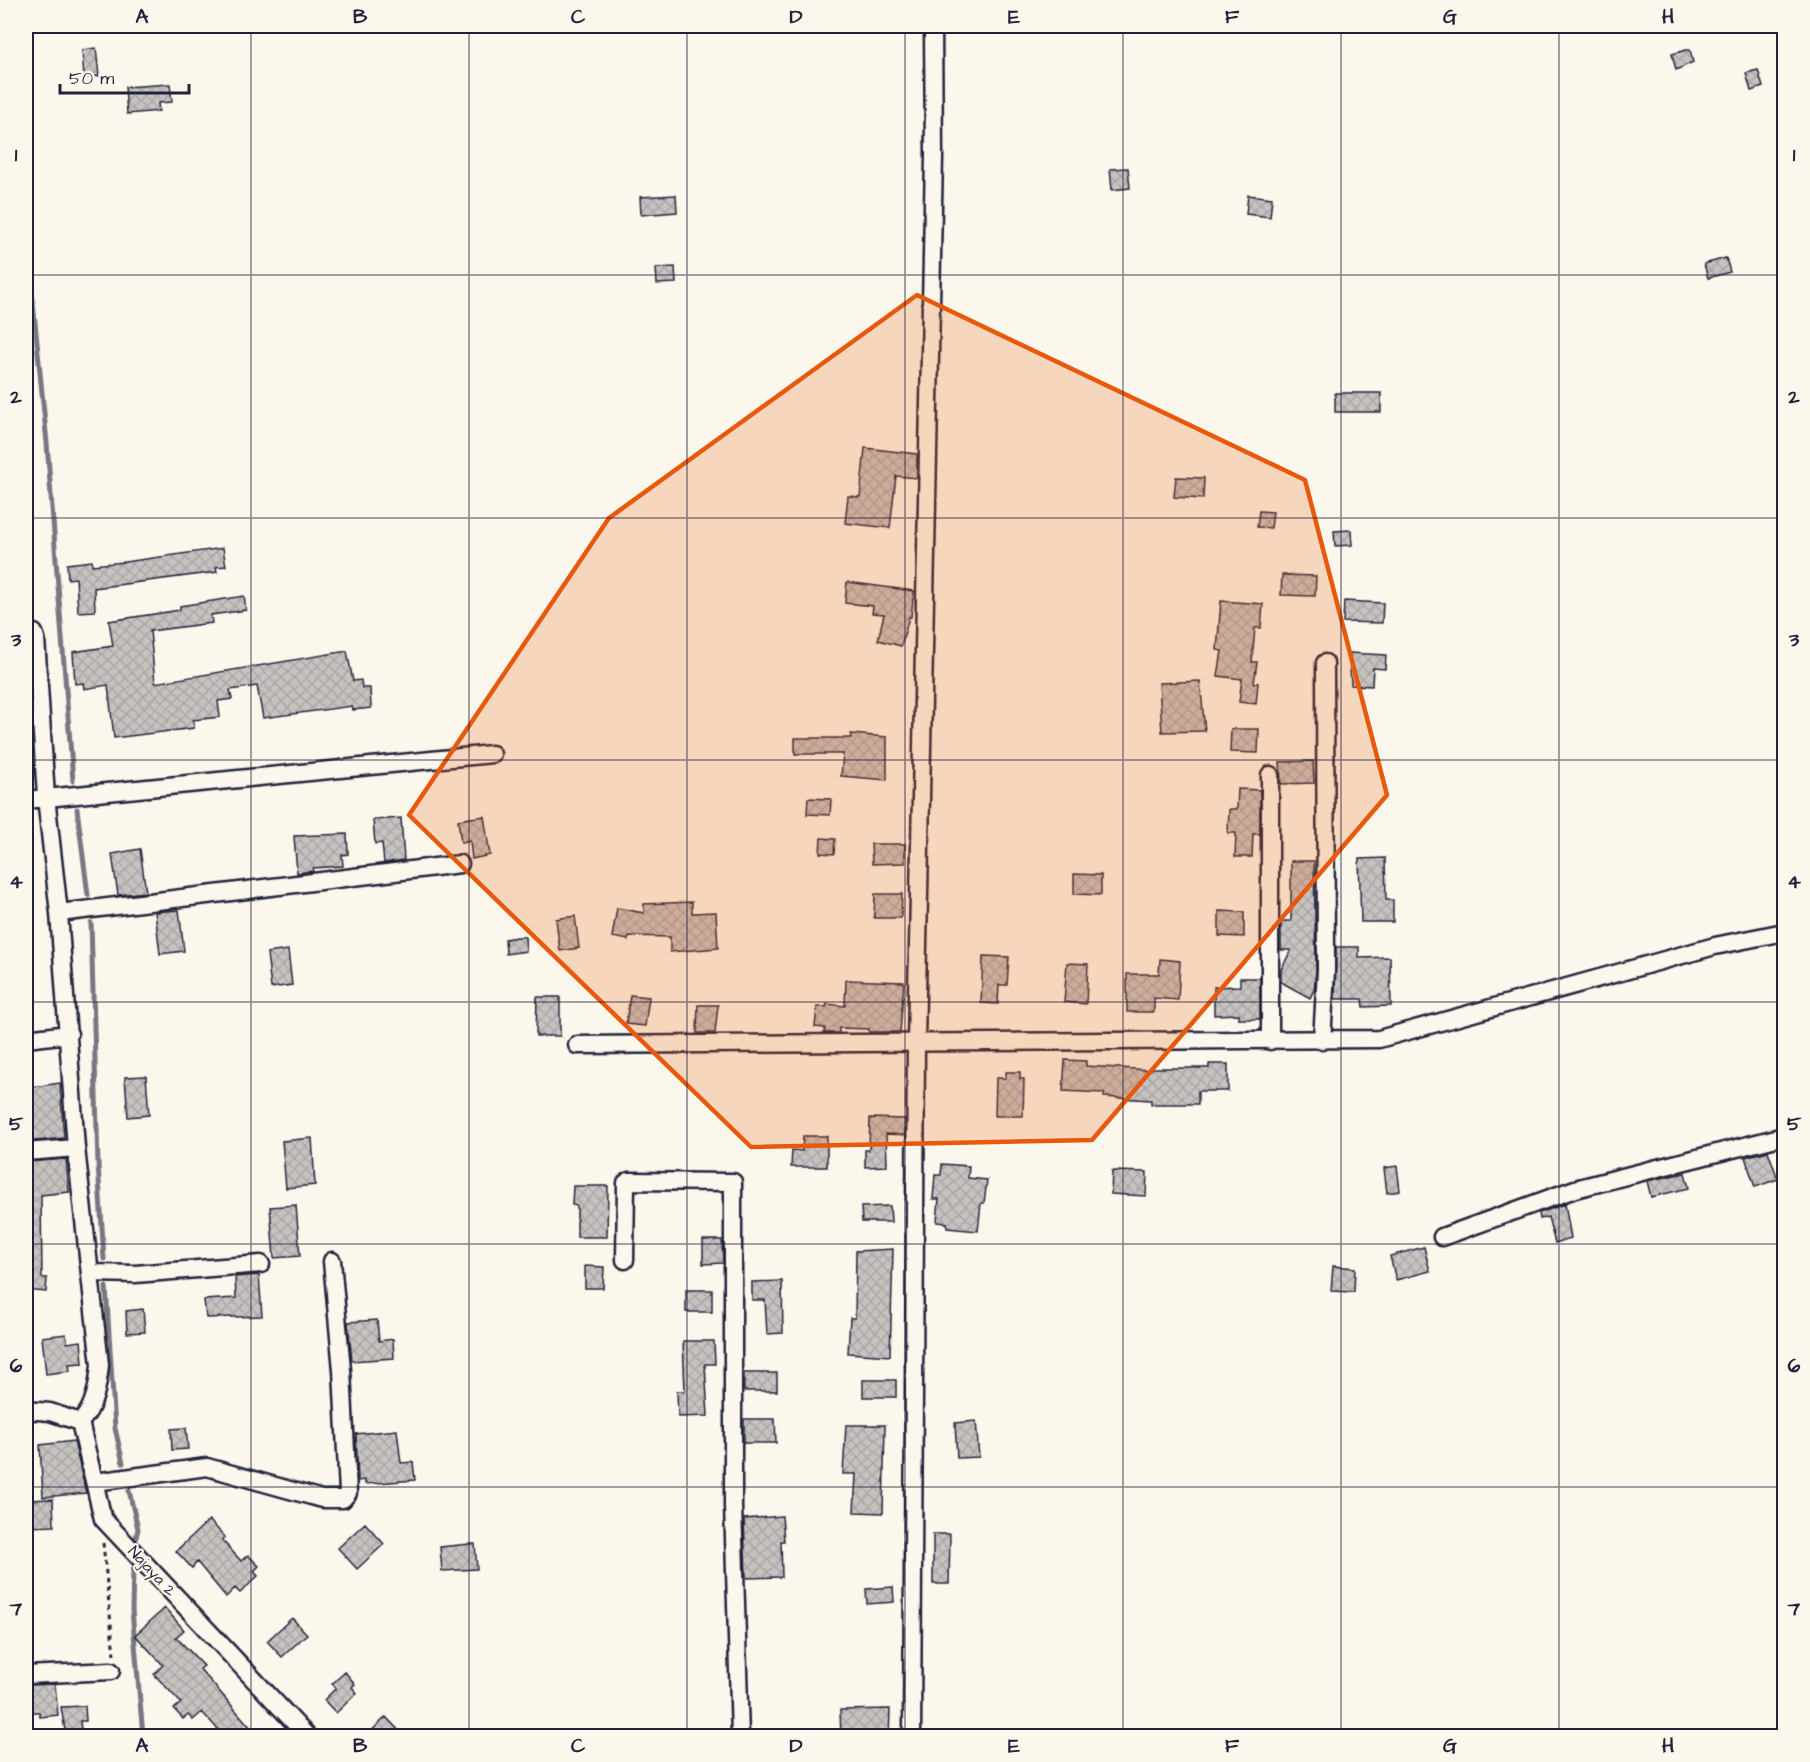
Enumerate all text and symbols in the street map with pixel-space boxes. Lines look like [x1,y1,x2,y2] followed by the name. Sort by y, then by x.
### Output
[136,3,149,31] text: A
[353,3,368,31] text: B
[571,3,586,31] text: C
[790,3,803,31] text: D
[1008,3,1020,31] text: E
[1225,3,1240,31] text: F
[1443,3,1457,31] text: G
[1662,3,1674,31] text: H
[60,57,189,95] scale bar
[69,66,114,91] text: 50 m
[15,141,18,169] text: 1
[1793,141,1796,169] text: 1
[9,383,22,411] text: 2
[1787,383,1800,411] text: 2
[10,626,22,654] text: 3
[1788,626,1800,654] text: 3
[9,868,23,896] text: 4
[1787,868,1801,896] text: 4
[9,1110,24,1138] text: 5
[1787,1110,1802,1138] text: 5
[10,1352,23,1380] text: 6
[1788,1352,1801,1380] text: 6
[122,1541,181,1602] street label: Najaya 2
[9,1595,23,1623] text: 7
[1787,1595,1801,1623] text: 7
[136,1732,149,1760] text: A
[353,1732,368,1760] text: B
[571,1732,586,1760] text: C
[790,1732,803,1760] text: D
[1008,1732,1020,1760] text: E
[1225,1732,1240,1760] text: F
[1443,1732,1457,1760] text: G
[1662,1732,1674,1760] text: H

